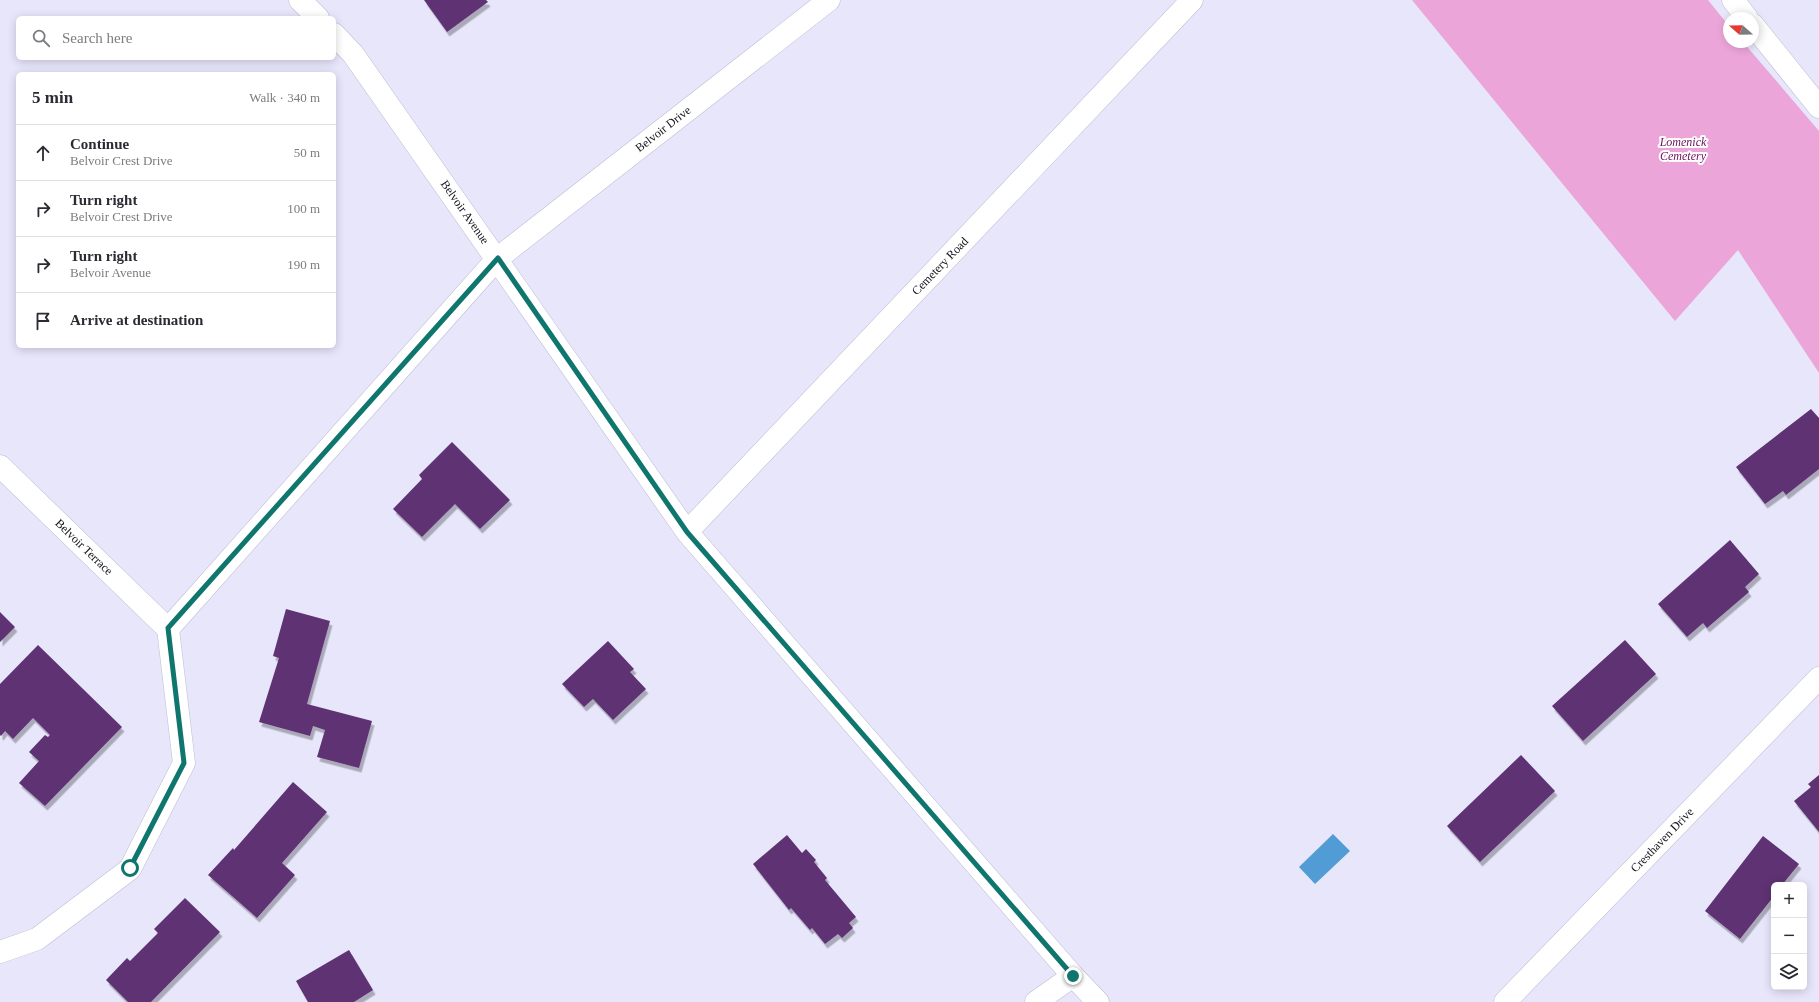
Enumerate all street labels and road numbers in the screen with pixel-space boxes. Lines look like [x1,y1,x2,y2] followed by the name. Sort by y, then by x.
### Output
[633,103,693,155] street label: Belvoir Drive
[438,177,492,247] street label: Belvoir Avenue
[909,234,971,298] street label: Cemetery Road
[52,516,116,578] street label: Belvoir Terrace
[1628,805,1696,875] street label: Cresthaven Drive

